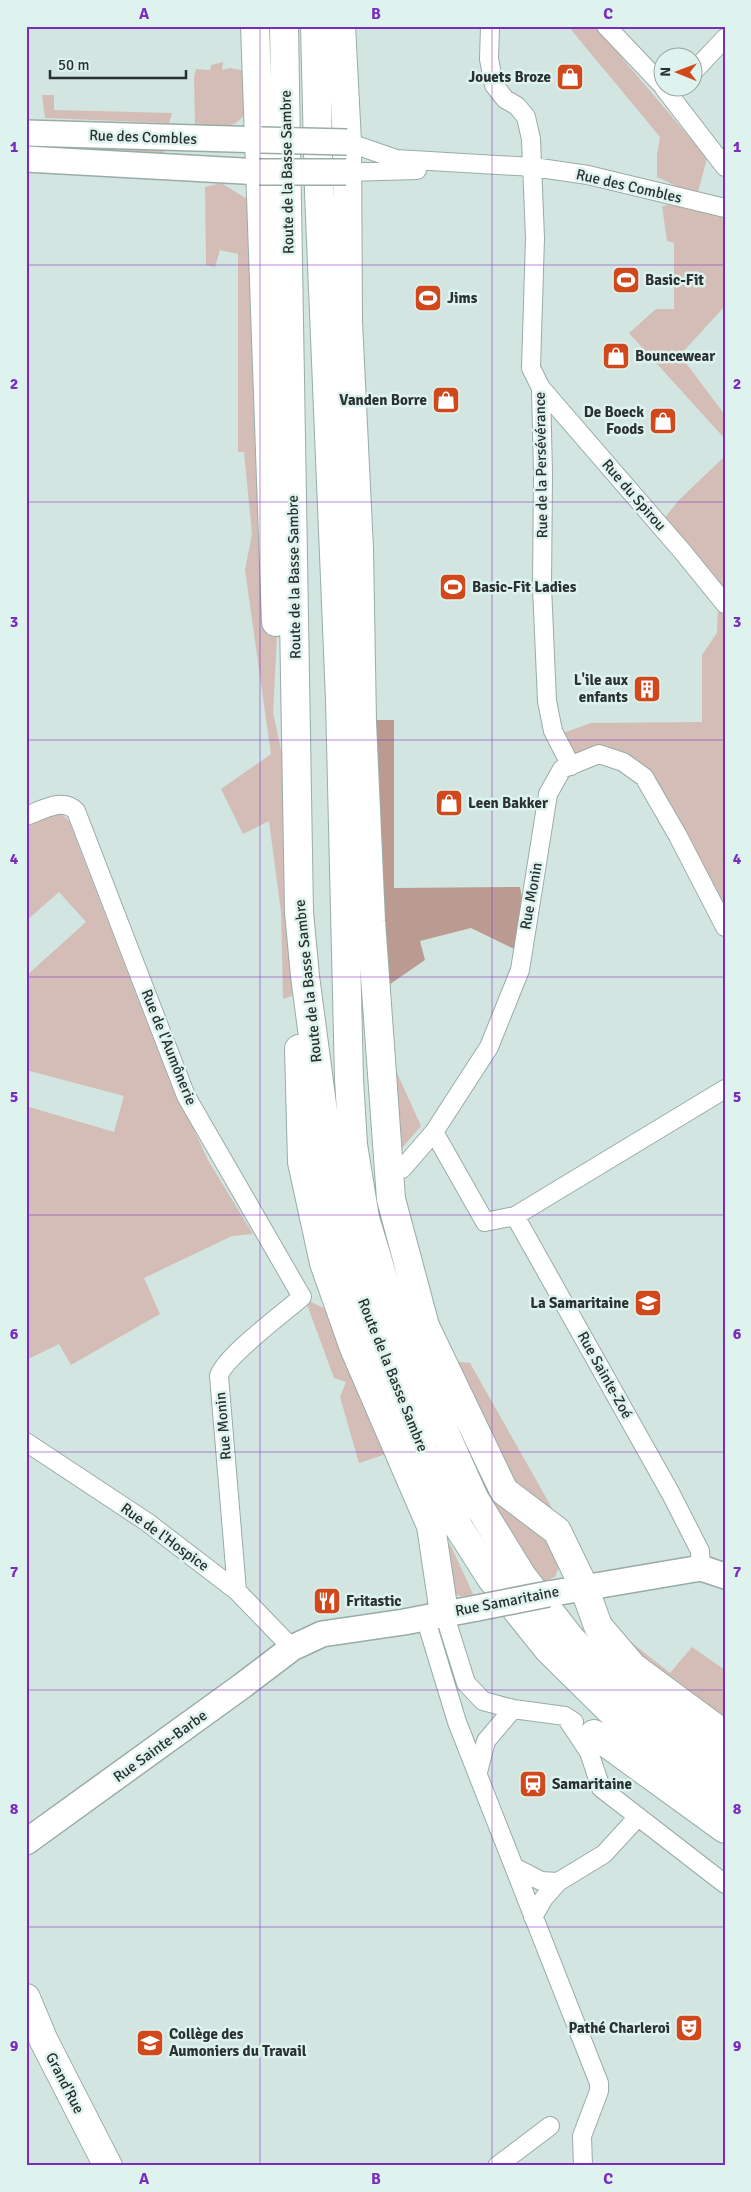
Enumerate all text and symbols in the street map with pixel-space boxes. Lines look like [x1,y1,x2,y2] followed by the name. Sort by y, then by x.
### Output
[139,4,150,24] text: A
[371,4,381,24] text: B
[603,4,613,24] text: C
[50,48,186,80] scale bar
[654,48,704,98] north arrow
[58,56,89,74] text: 50 m
[555,62,585,92] shop icon: Jouets Broze
[657,67,674,77] text: N
[468,68,551,86] place label: Jouets Broze
[277,90,297,254] street label: Route de la Basse Sambre
[89,126,198,148] street label: Rue des Combles
[10,137,19,157] text: 1
[733,137,742,157] text: 1
[574,165,684,207] street label: Rue des Combles
[611,265,641,295] sports icon: Basic-Fit
[645,271,704,289] place label: Basic-Fit
[413,283,443,313] sports icon: Jims
[447,289,478,307] place label: Jims
[601,341,631,371] shop icon: Bouncewear
[635,347,715,365] place label: Bouncewear
[10,374,18,394] text: 2
[733,374,741,394] text: 2
[431,385,461,415] shop icon: Vanden Borre
[339,391,427,409] place label: Vanden Borre
[531,392,551,538] street label: Rue de la Persévérance
[584,403,644,438] place label: De Boeck Foods
[648,406,678,436] shop icon: De Boeck Foods
[598,456,670,534] street label: Rue du Spirou
[284,495,304,659] street label: Route de la Basse Sambre
[438,572,468,602] sports icon: Basic-Fit Ladies
[472,578,577,596] place label: Basic-Fit Ladies
[10,612,18,632] text: 3
[733,612,741,632] text: 3
[574,671,629,706] place label: L'ile aux enfants
[632,674,662,704] building icon: L'ile aux enfants
[434,788,464,818] shop icon: Leen Bakker
[468,794,548,812] place label: Leen Bakker
[10,849,19,869] text: 4
[733,849,742,869] text: 4
[516,861,546,931] street label: Rue Monin
[290,899,326,1063] street label: Route de la Basse Sambre
[138,986,200,1108] street label: Rue de l'Aumônerie
[10,1087,18,1107] text: 5
[733,1087,741,1107] text: 5
[633,1288,663,1318] school or university icon: La Samaritaine
[530,1294,629,1312] place label: La Samaritaine
[354,1296,432,1454] street label: Route de la Basse Sambre
[10,1324,19,1344] text: 6
[733,1324,742,1344] text: 6
[574,1328,636,1422] street label: Rue Sainte-Zoé
[211,1391,235,1461] street label: Rue Monin
[117,1499,213,1575] street label: Rue de l'Hospice
[10,1562,19,1582] text: 7
[733,1562,742,1582] text: 7
[453,1582,561,1620] street label: Rue Samaritaine
[312,1586,342,1616] restaurant icon: Fritastic
[346,1592,402,1610] place label: Fritastic
[110,1706,210,1786] street label: Rue Sainte-Barbe
[518,1769,548,1799] station icon: Samaritaine
[552,1775,632,1793] place label: Samaritaine
[10,1799,19,1819] text: 8
[733,1799,742,1819] text: 8
[674,2013,704,2043] theatre icon: Pathé Charleroi
[568,2019,670,2037] place label: Pathé Charleroi
[169,2025,307,2060] place label: Collège des Aumoniers du Travail
[135,2028,165,2058] school or university icon: Collège des Aumoniers du Travail
[10,2036,19,2056] text: 9
[733,2036,742,2056] text: 9
[42,2049,88,2117] street label: Grand'Rue
[139,2169,150,2189] text: A
[371,2169,381,2189] text: B
[603,2169,613,2189] text: C

